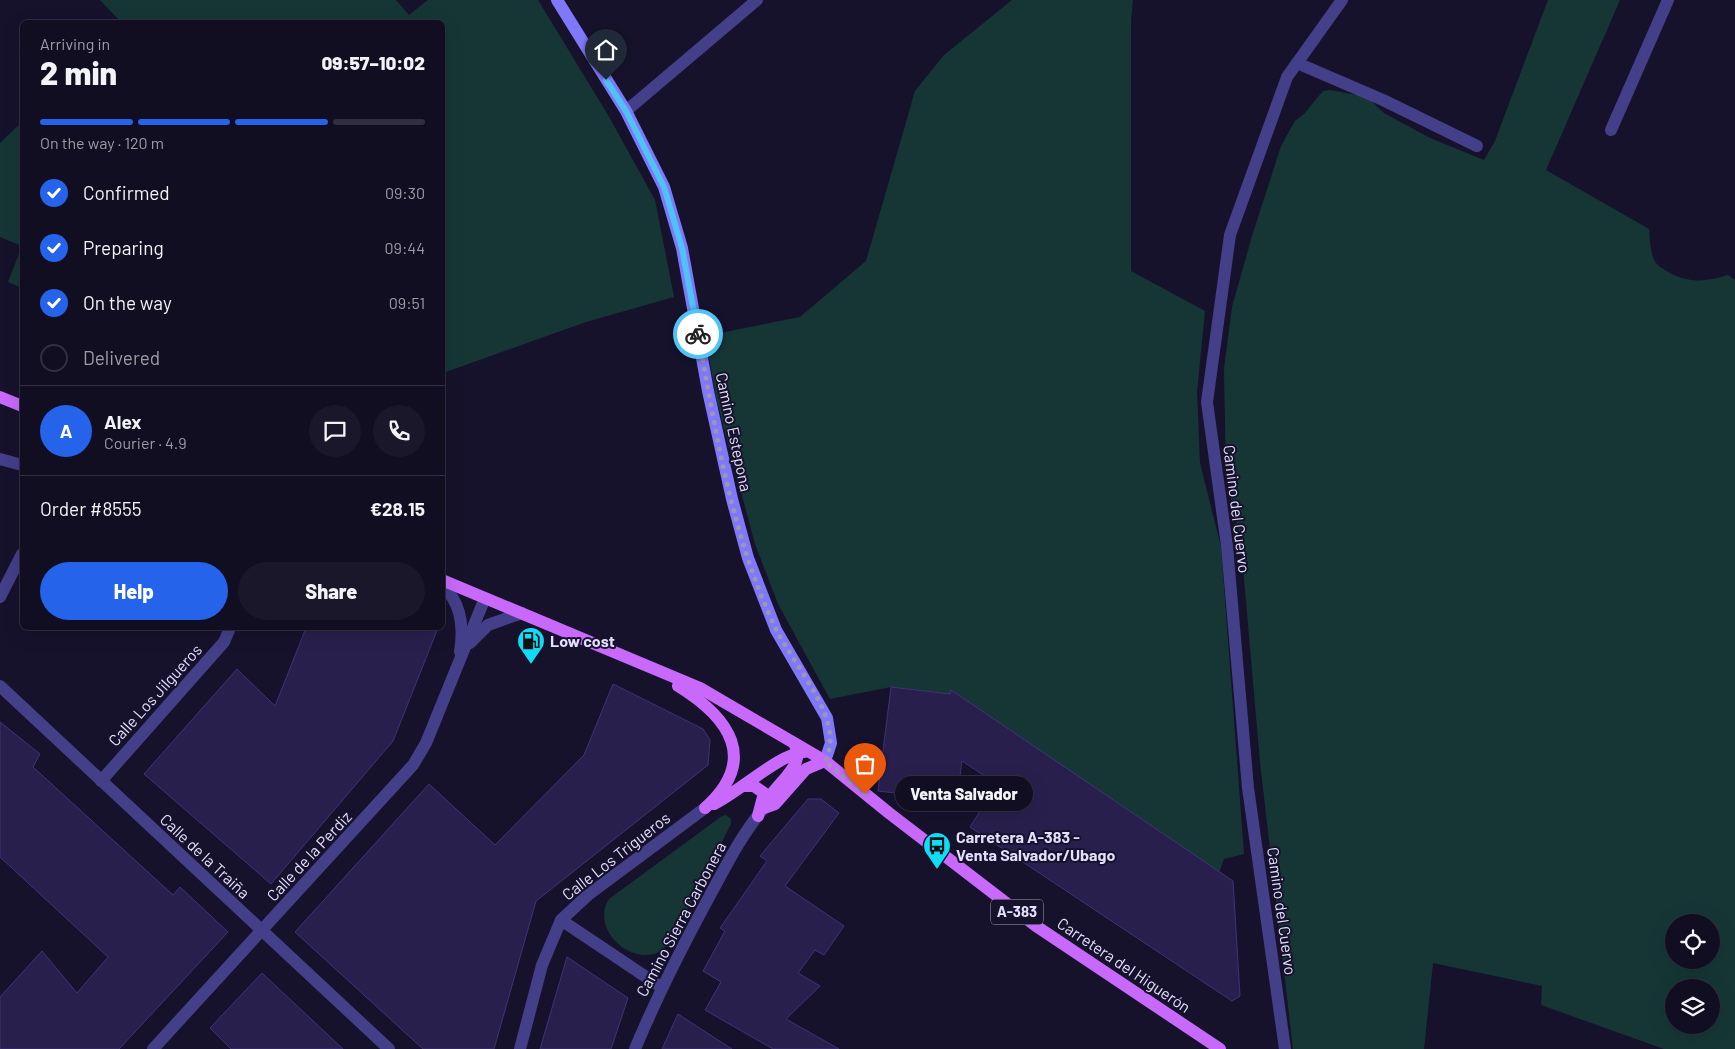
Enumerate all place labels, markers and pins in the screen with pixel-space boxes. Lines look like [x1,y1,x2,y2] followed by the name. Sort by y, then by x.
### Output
[585,29,627,80] pin
[516,626,546,665] fuel station icon: Low cost
[550,631,615,650] place label: Low cost
[844,743,886,794] pin
[895,776,1032,812] callout: Venta Salvador
[956,827,1115,864] place label: Carretera A-383 - Venta Salvador/Ubago
[922,831,952,870] bus stop icon: Carretera A-383 - Venta Salvador/Ubago

